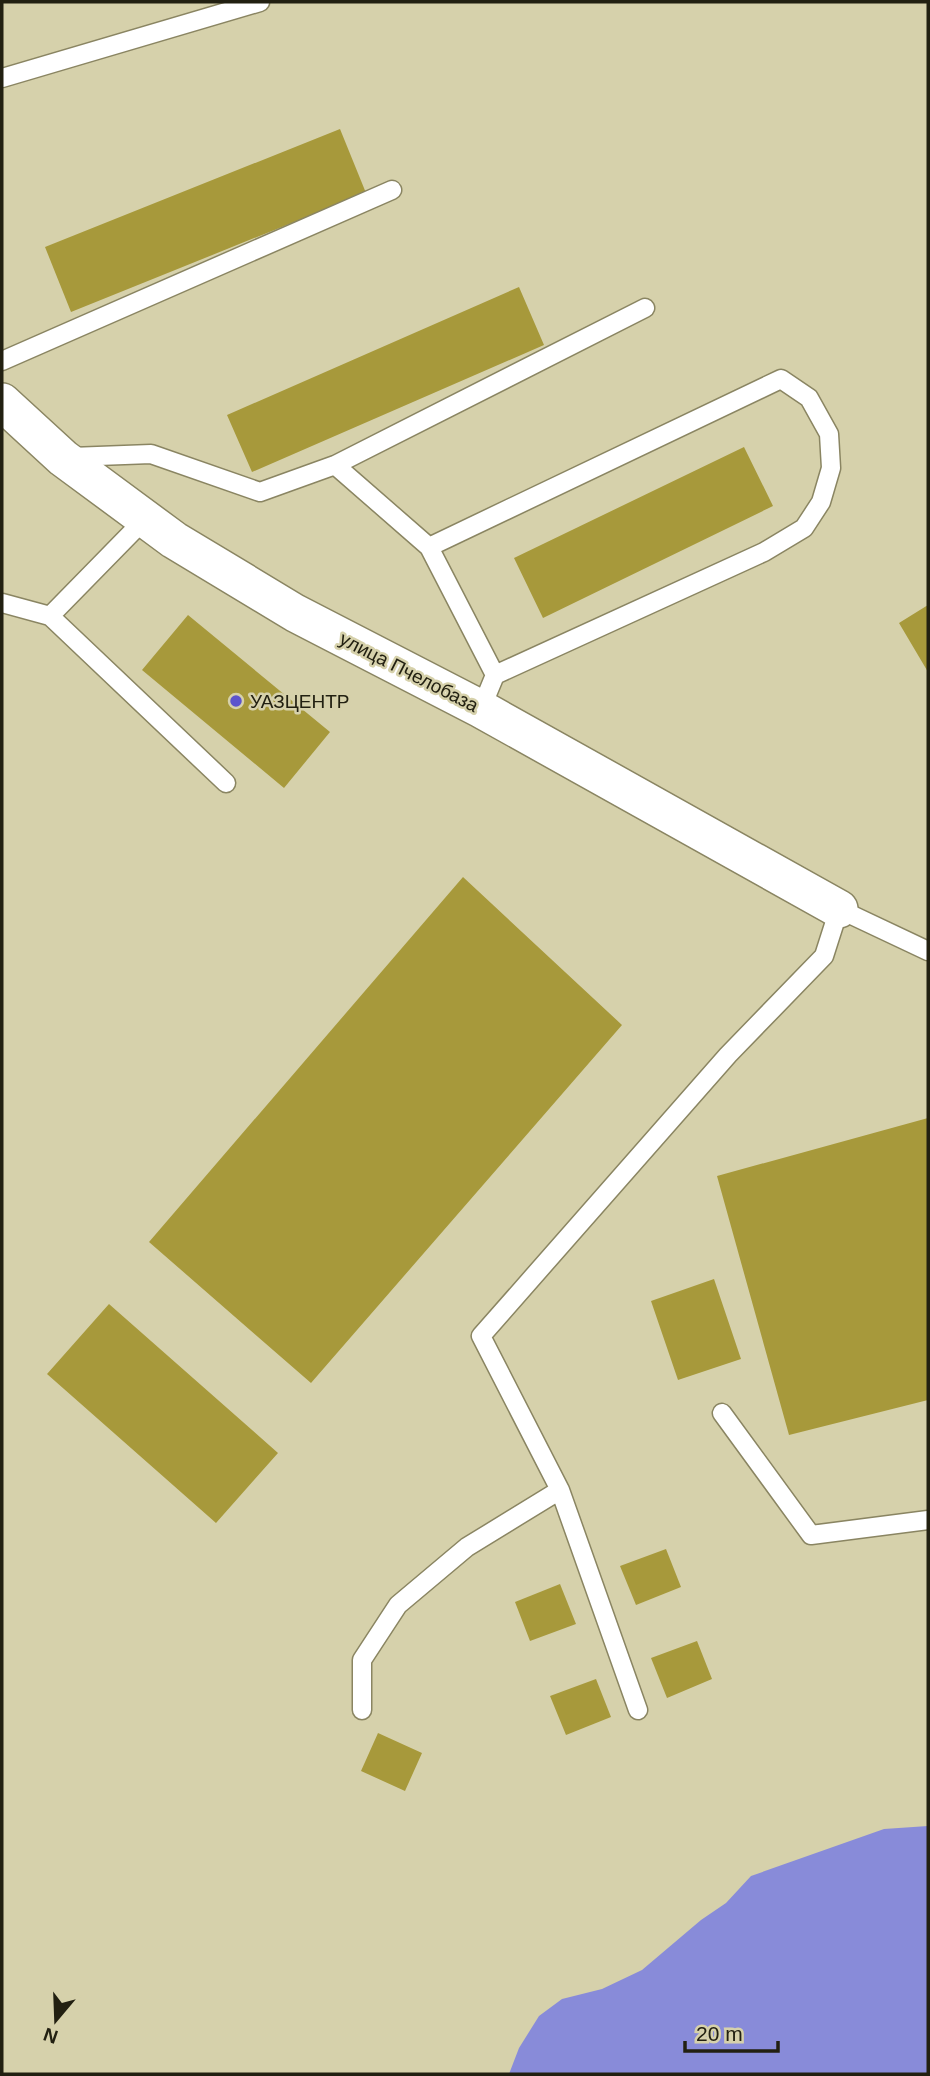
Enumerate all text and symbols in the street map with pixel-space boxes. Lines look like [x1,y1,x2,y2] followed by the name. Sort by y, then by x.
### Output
[336,628,482,716] street label: улица Пчелобаза
[250,691,349,712] place label: УАЗЦЕНТР
[228,693,244,709] marker: УАЗЦЕНТР
[21,1985,91,2055] north arrow
[685,2010,778,2054] scale bar
[696,2022,743,2045] text: 20 m
[41,2023,61,2048] text: N

